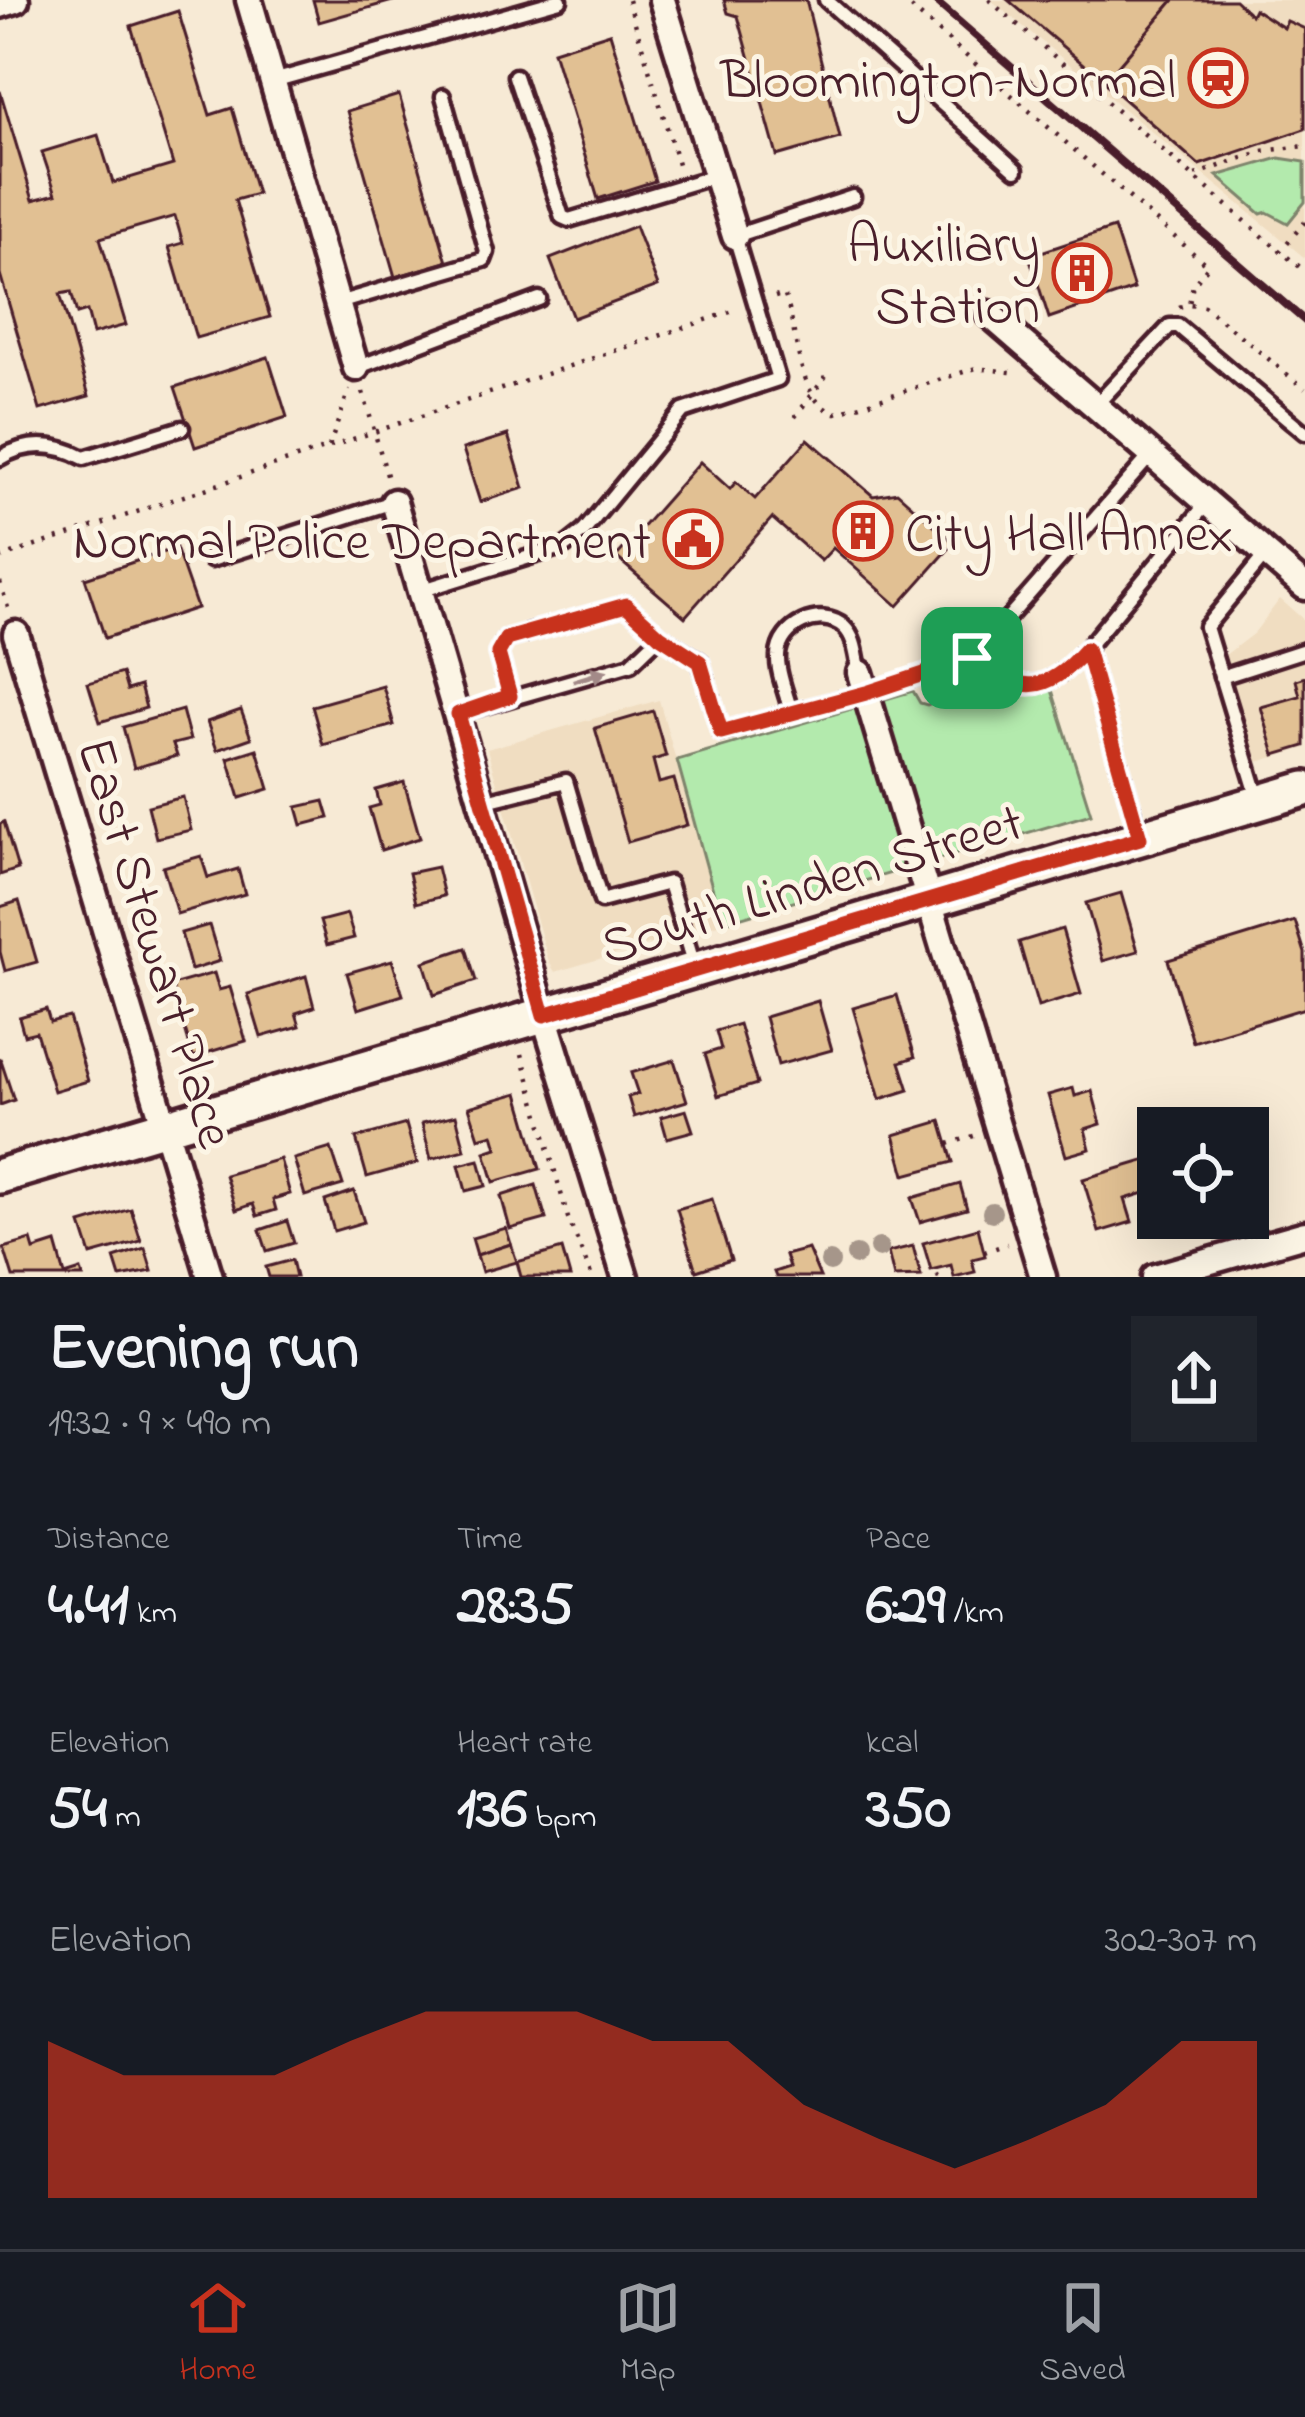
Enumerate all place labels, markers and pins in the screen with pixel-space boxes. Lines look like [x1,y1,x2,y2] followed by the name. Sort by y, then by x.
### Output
[719,45,1176,124] place label: Bloomington-Normal
[1187,47,1249,109] station icon: Bloomington-Normal
[847,209,1040,349] place label: Auxiliary Station
[1051,242,1113,304] building icon: Auxiliary Station
[905,498,1233,576] place label: City Hall Annex
[832,500,894,562] building icon: City Hall Annex
[73,506,651,584] place label: Normal Police Department
[662,508,724,570] public building icon: Normal Police Department
[921,607,1023,709] pin

